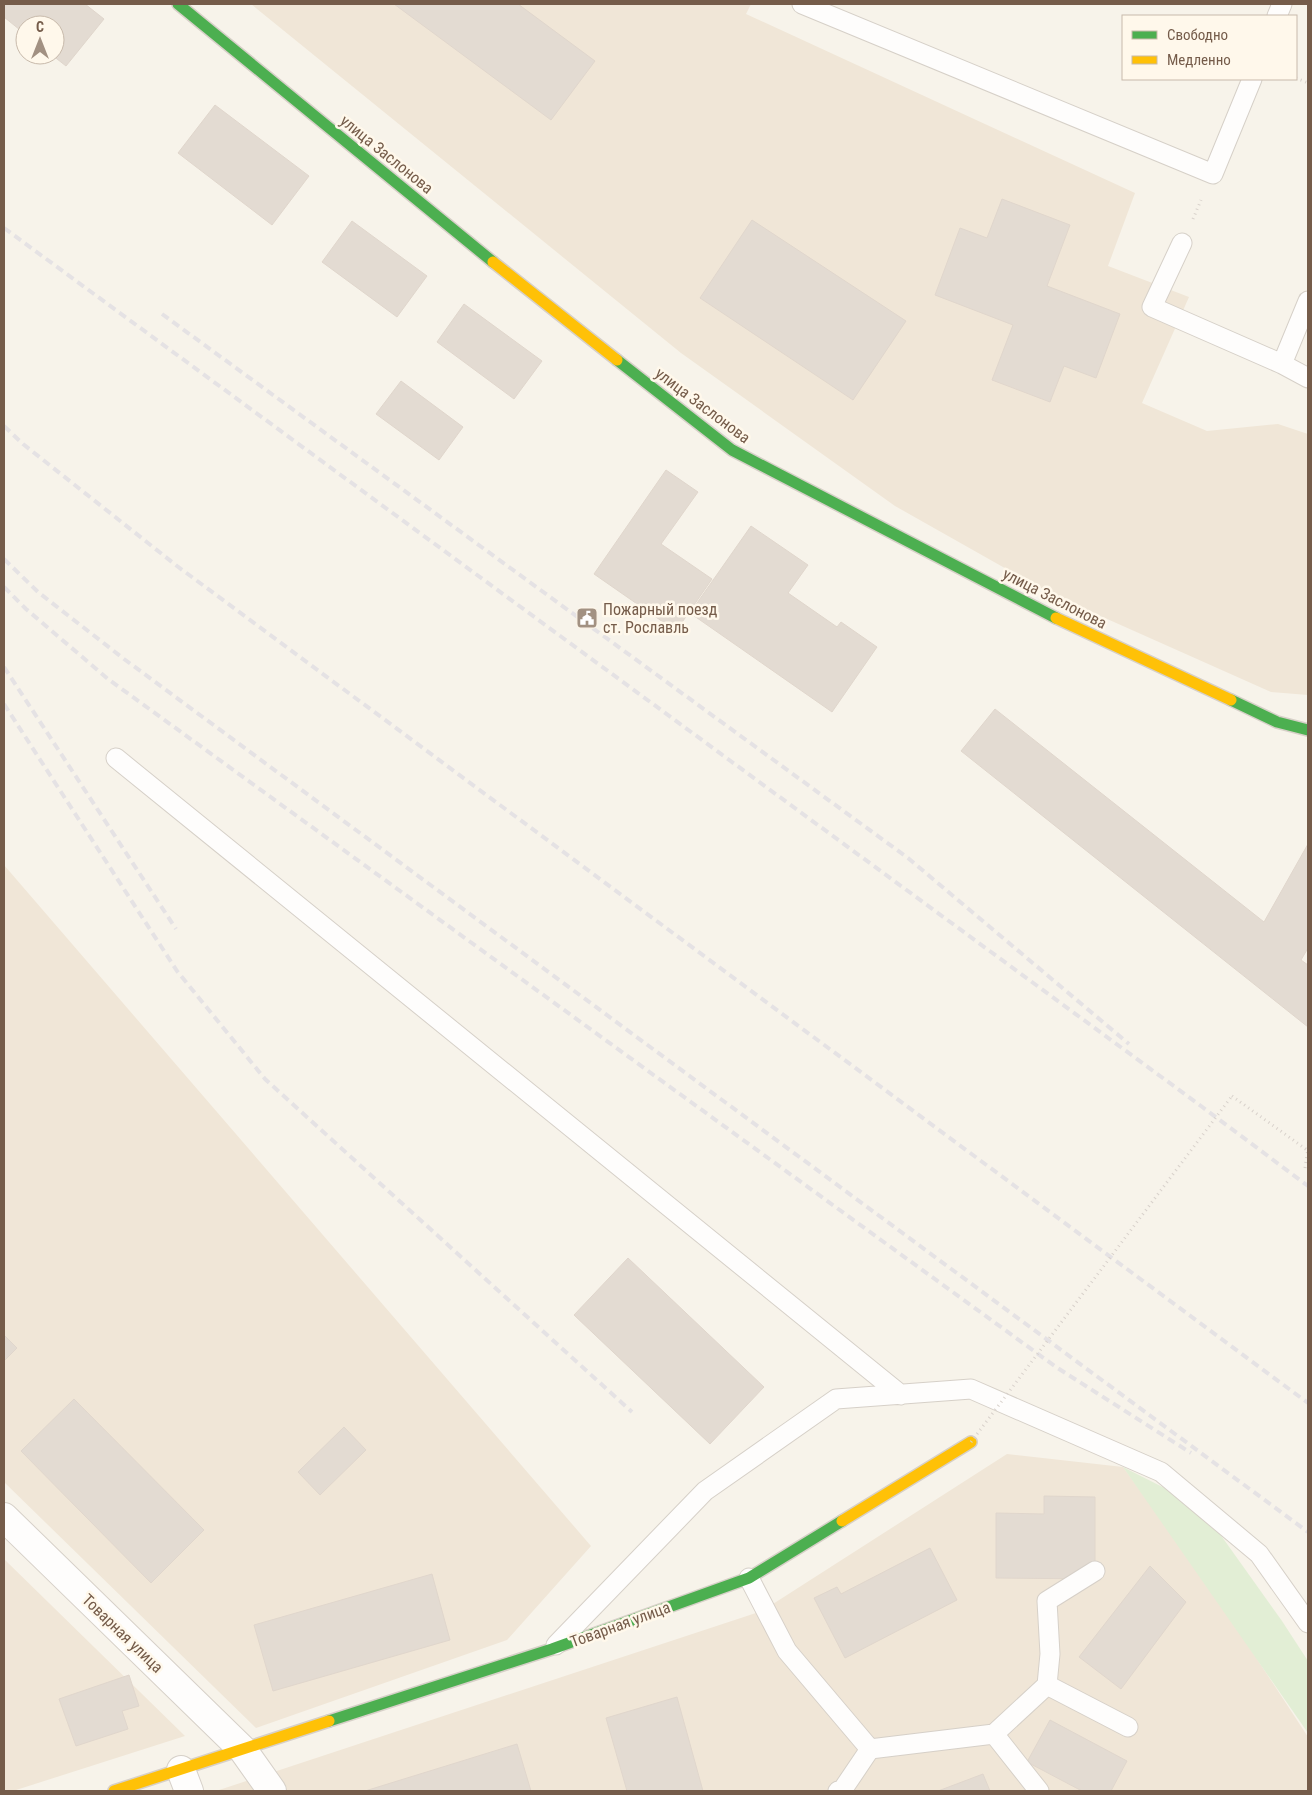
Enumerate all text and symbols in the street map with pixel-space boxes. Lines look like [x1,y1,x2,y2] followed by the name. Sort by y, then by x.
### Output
[15,15,65,65] north arrow
[1122,15,1297,80] legend
[36,19,44,35] text: С
[1167,26,1228,44] text: Свободно
[1167,51,1231,69] text: Медленно
[336,111,437,198] street label: улица Заслонова
[652,364,754,447] street label: улица Заслонова
[1000,564,1110,633] street label: улица Заслонова
[603,600,718,637] place label: Пожарный поезд ст. Рославль
[575,606,599,630] public building icon: Пожарный поезд ст. Рославль
[78,1590,167,1677] street label: Товарная улица
[568,1598,673,1651] street label: Товарная улица

